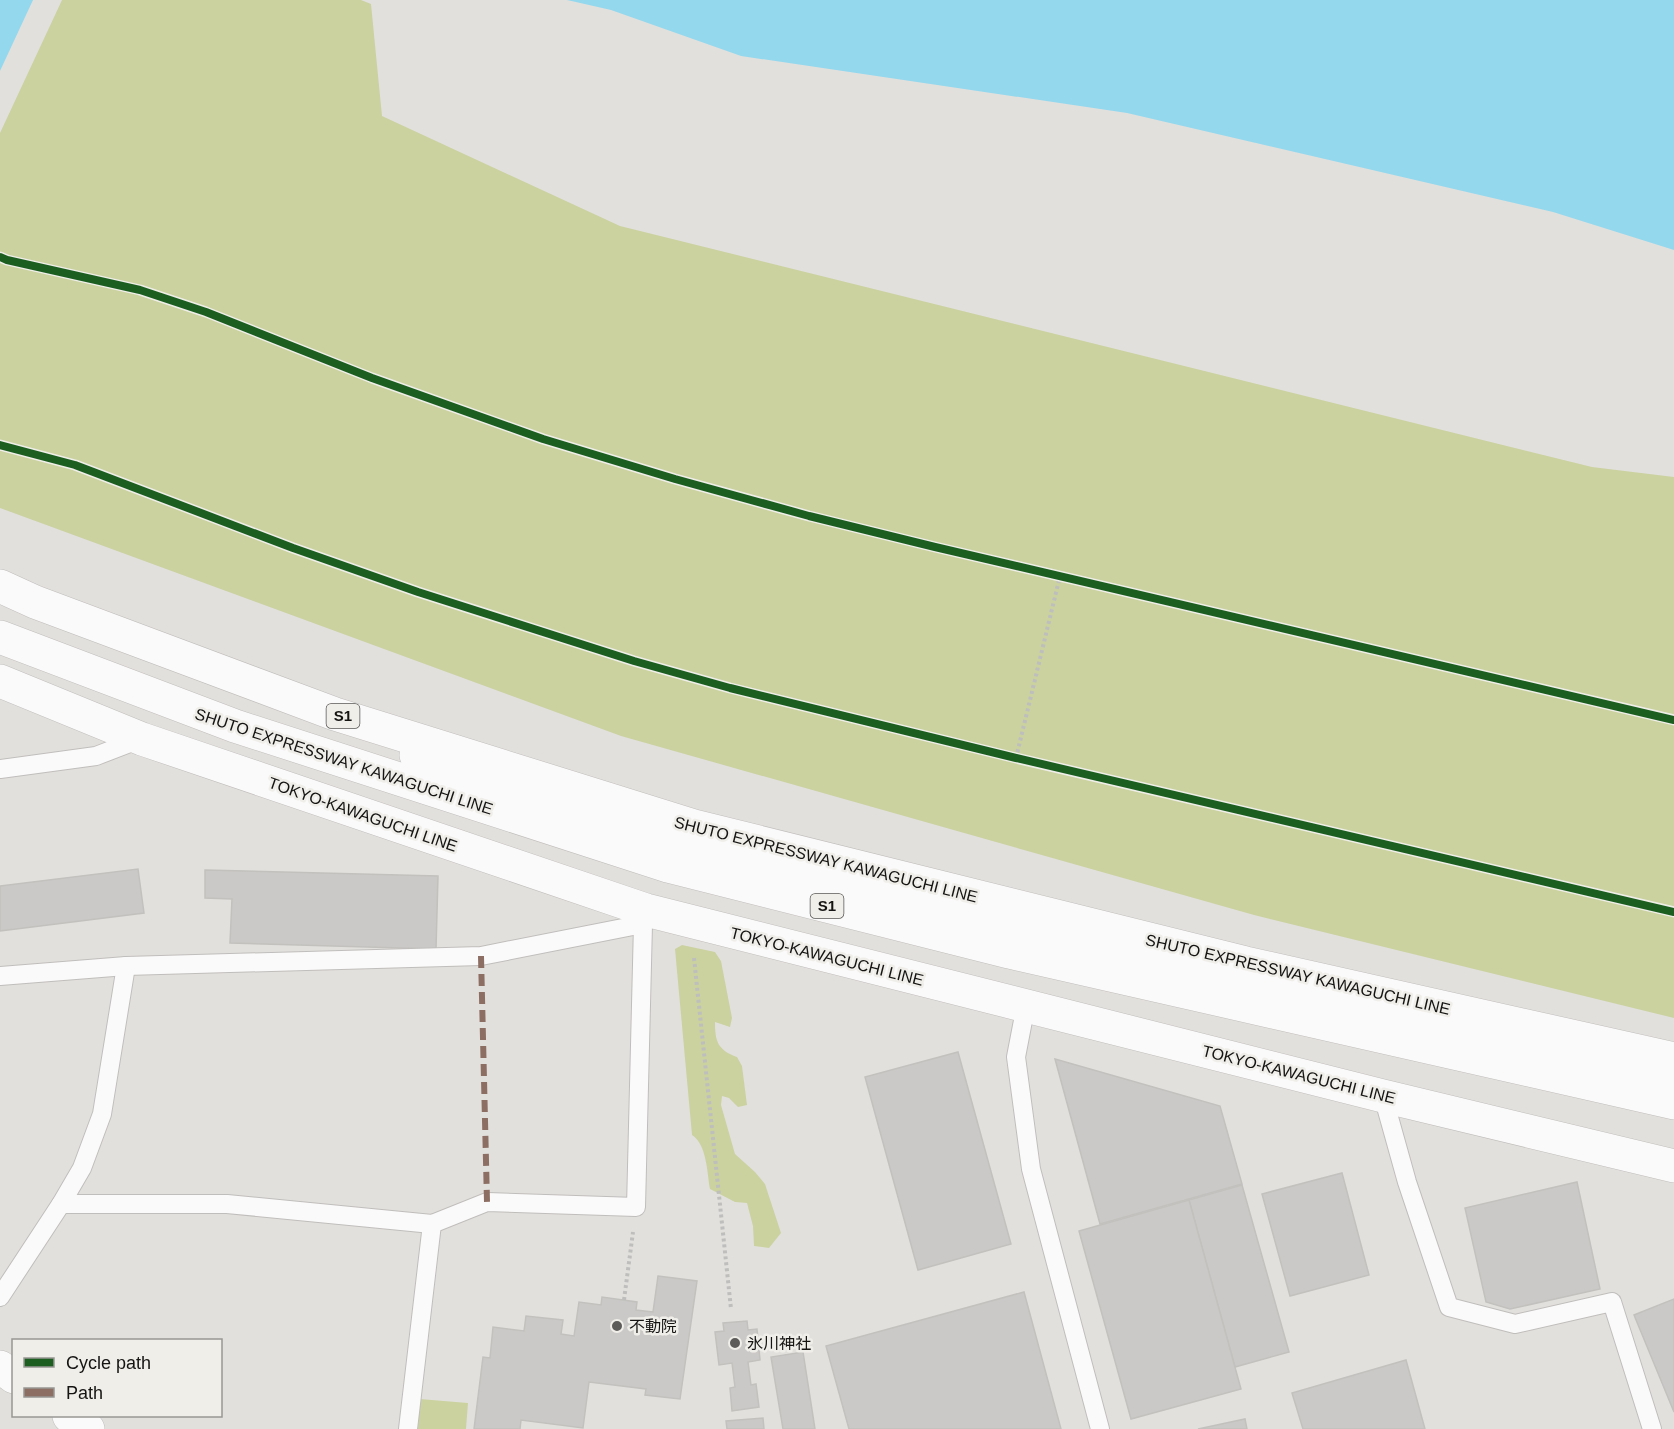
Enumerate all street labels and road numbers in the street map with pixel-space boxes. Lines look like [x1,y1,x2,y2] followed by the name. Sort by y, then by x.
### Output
[326,704,360,728] road number: S1
[193,705,495,818] street label: SHUTO EXPRESSWAY KAWAGUCHI LINE
[266,774,459,855] street label: TOKYO-KAWAGUCHI LINE
[672,813,979,905] street label: SHUTO EXPRESSWAY KAWAGUCHI LINE
[810,894,844,918] road number: S1
[728,924,925,989] street label: TOKYO-KAWAGUCHI LINE
[1144,931,1452,1018] street label: SHUTO EXPRESSWAY KAWAGUCHI LINE
[1200,1042,1397,1107] street label: TOKYO-KAWAGUCHI LINE

